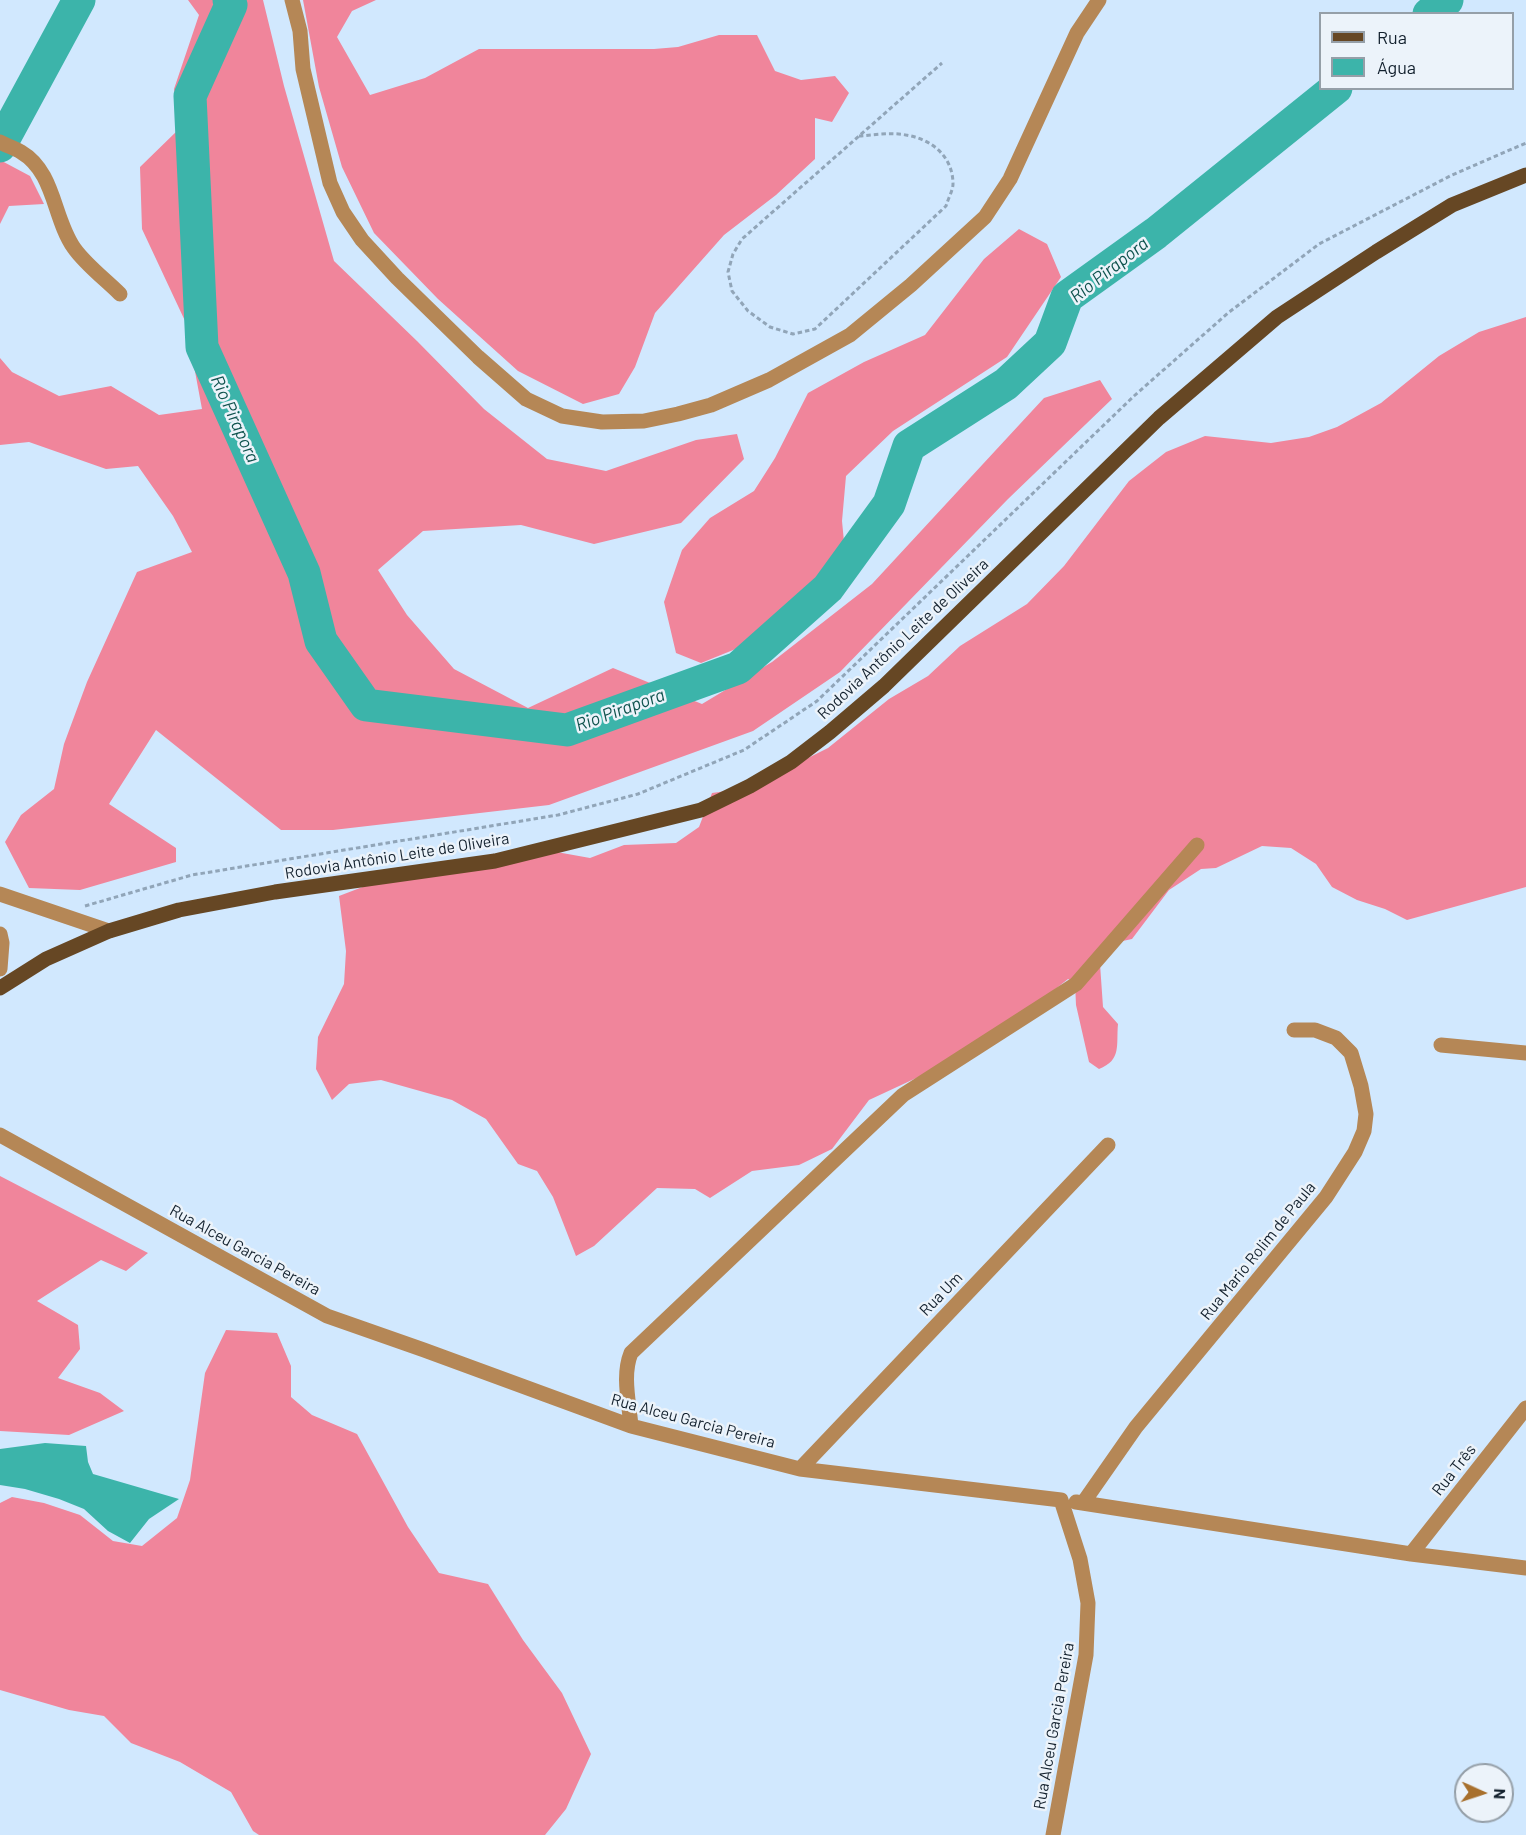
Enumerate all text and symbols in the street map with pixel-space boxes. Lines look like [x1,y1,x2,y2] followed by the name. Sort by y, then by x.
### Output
[1319,12,1514,90] legend
[1377,26,1407,48] text: Rua
[1377,56,1416,78] text: Água
[1066,233,1152,307] water label: Rio Pirapora
[206,372,264,466] water label: Rio Pirapora
[813,555,993,723] street label: Rodovia Antônio Leite de Oliveira
[572,684,668,736] water label: Rio Pirapora
[283,829,511,883] street label: Rodovia Antônio Leite de Oliveira
[1196,1178,1320,1324] street label: Rua Mario Rolim de Paula
[166,1201,324,1299] street label: Rua Alceu Garcia Pereira
[916,1268,966,1320] street label: Rua Um
[609,1390,777,1452] street label: Rua Alceu Garcia Pereira
[1428,1441,1480,1499] street label: Rua Três
[1030,1641,1078,1811] street label: Rua Alceu Garcia Pereira
[1454,1763,1514,1823] north arrow
[1491,1788,1510,1800] text: N

